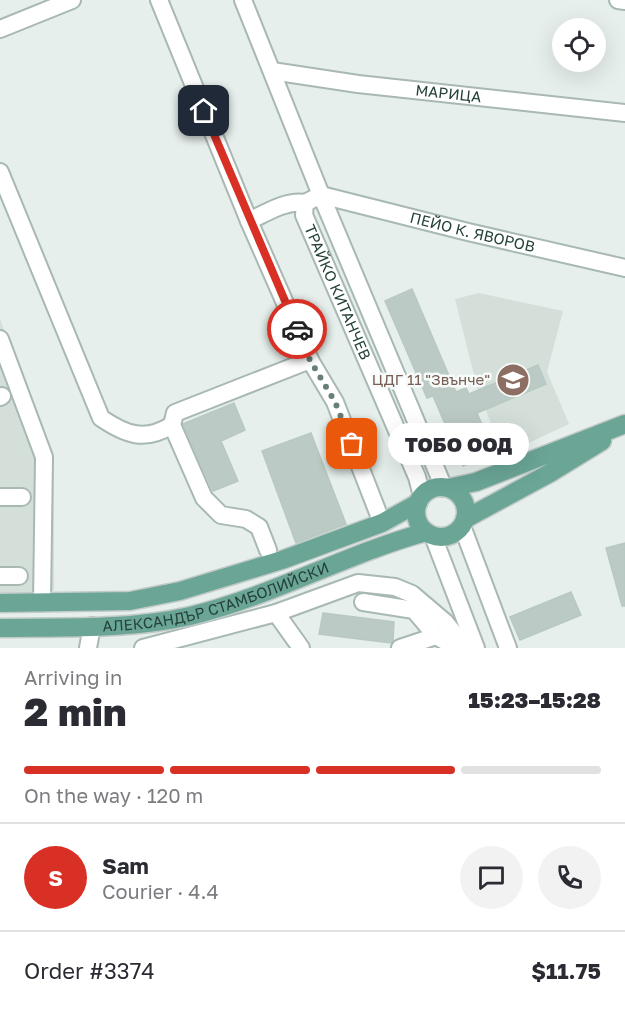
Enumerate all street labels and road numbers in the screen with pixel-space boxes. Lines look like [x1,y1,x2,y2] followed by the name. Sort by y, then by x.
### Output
[415,80,482,105] street label: МАРИЦА
[408,208,537,255] street label: ПЕЙО К. ЯВОРОВ
[301,222,375,362] street label: ТРАЙКО КИТАНЧЕВ
[102,558,331,635] street label: АЛЕКСАНДЪР СТАМБОЛИЙСКИ

